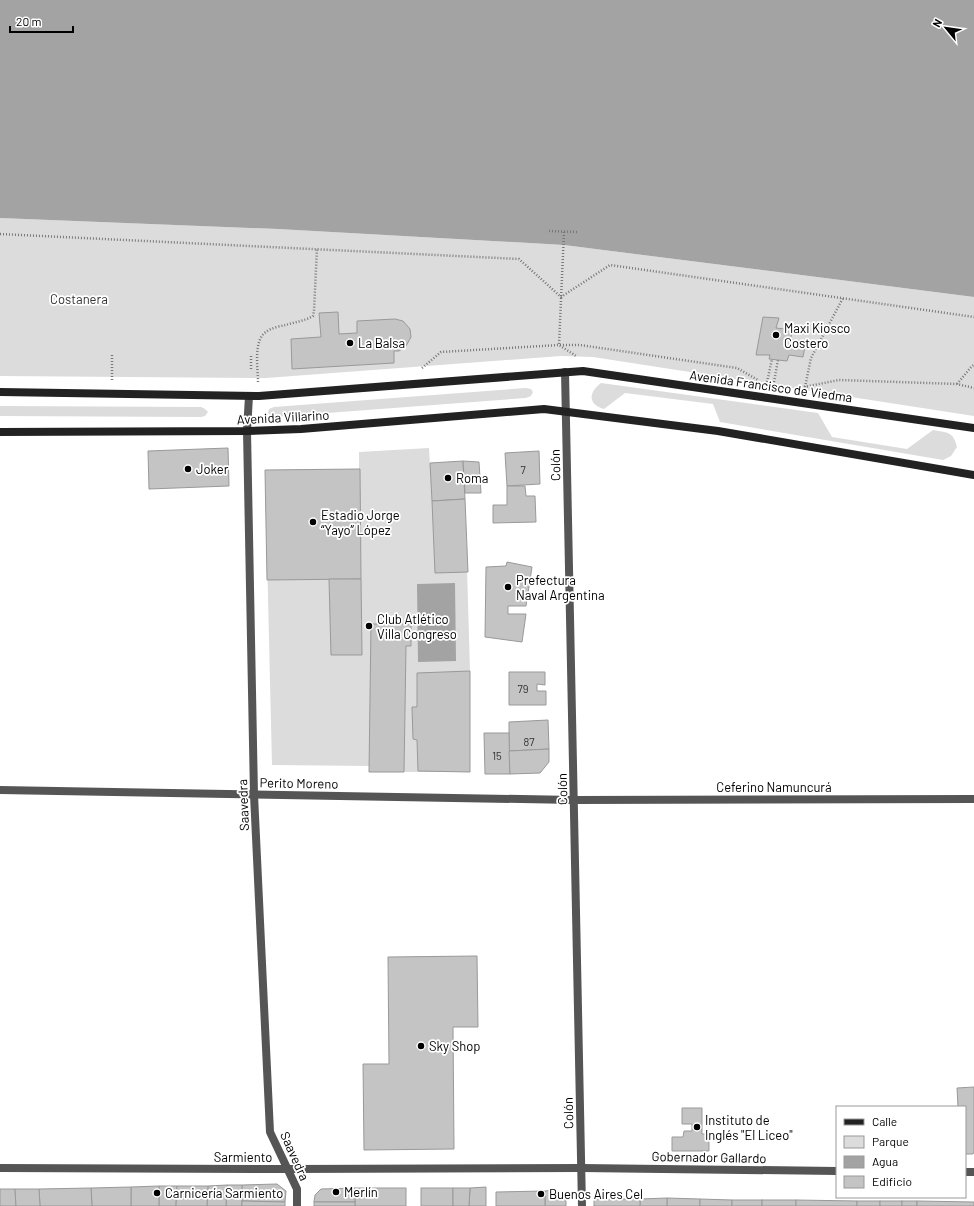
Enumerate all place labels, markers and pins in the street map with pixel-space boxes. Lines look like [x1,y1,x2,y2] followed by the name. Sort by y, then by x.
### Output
[784,320,850,351] place label: Maxi Kiosco Costero
[771,330,781,340] marker: Maxi Kiosco Costero
[358,335,405,351] place label: La Balsa
[345,338,355,348] marker: La Balsa
[196,461,229,477] place label: Joker
[183,464,193,474] marker: Joker
[456,470,488,486] place label: Roma
[443,473,453,483] marker: Roma
[321,507,400,538] place label: Estadio Jorge “Yayo” López
[308,517,318,527] marker: Estadio Jorge “Yayo” López
[516,572,605,603] place label: Prefectura Naval Argentina
[503,582,513,592] marker: Prefectura Naval Argentina
[377,611,457,642] place label: Club Atlético Villa Congreso
[364,621,374,631] marker: Club Atlético Villa Congreso
[429,1038,480,1054] place label: Sky Shop
[416,1041,426,1051] marker: Sky Shop
[705,1112,793,1143] place label: Instituto de Inglés "El Liceo"
[692,1122,702,1132] marker: Instituto de Inglés "El Liceo"
[344,1184,378,1200] place label: Merlín
[165,1185,283,1201] place label: Carnicería Sarmiento
[549,1186,643,1202] place label: Buenos Aires Cel
[331,1187,341,1197] marker: Merlín
[152,1188,162,1198] marker: Carnicería Sarmiento
[536,1189,546,1199] marker: Buenos Aires Cel

